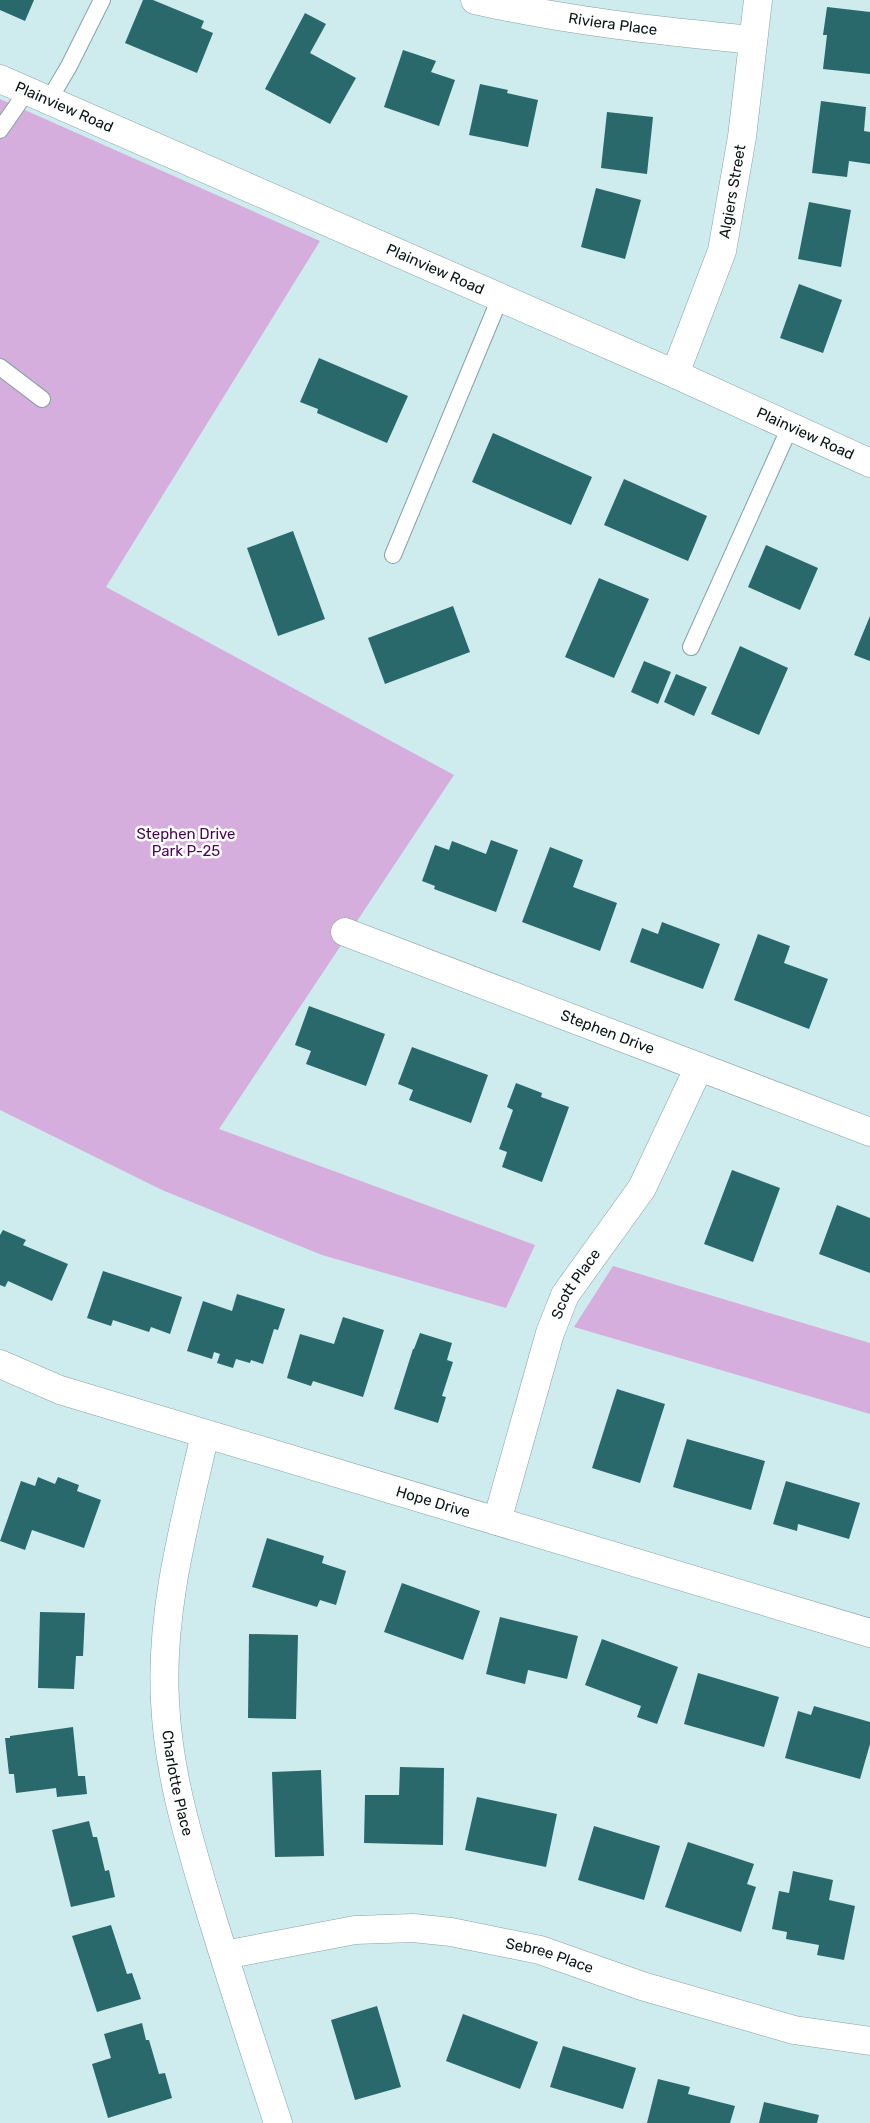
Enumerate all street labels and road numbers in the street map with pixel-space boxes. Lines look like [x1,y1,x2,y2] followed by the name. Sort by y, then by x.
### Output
[567,9,658,39] street label: Riviera Place
[12,78,116,136] street label: Plainview Road
[715,143,750,240] street label: Algiers Street
[383,240,487,299] street label: Plainview Road
[754,403,857,464] street label: Plainview Road
[558,1006,657,1058] street label: Stephen Drive
[547,1245,604,1322] street label: Scott Place
[394,1482,472,1522] street label: Hope Drive
[158,1729,197,1838] street label: Charlotte Place
[504,1934,596,1977] street label: Sebree Place

